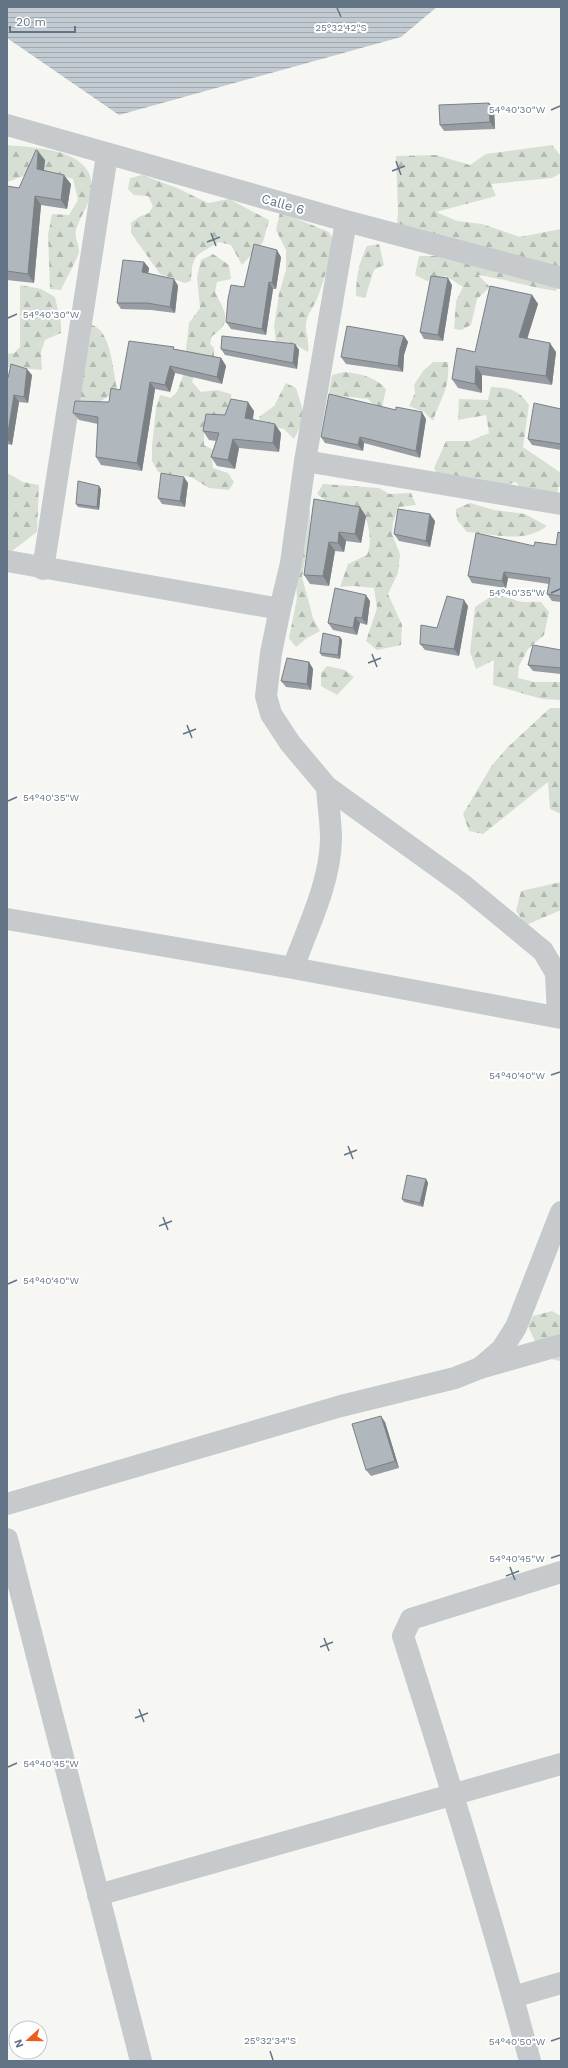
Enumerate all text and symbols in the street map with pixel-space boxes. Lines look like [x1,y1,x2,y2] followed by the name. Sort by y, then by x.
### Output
[10,8,75,34] scale bar
[16,15,46,29] text: 20 m
[315,22,367,33] text: 25°32'42"S
[489,104,546,115] text: 54°40'30"W
[260,191,306,217] street label: Calle 6
[23,309,80,320] text: 54°40'30"W
[489,587,546,598] text: 54°40'35"W
[23,792,80,803] text: 54°40'35"W
[489,1070,545,1081] text: 54°40'40"W
[23,1275,79,1286] text: 54°40'40"W
[489,1553,545,1564] text: 54°40'45"W
[23,1758,79,1769] text: 54°40'45"W
[8,2020,48,2060] north arrow
[244,2035,296,2046] text: 25°32'34"S
[489,2036,546,2047] text: 54°40'50"W
[12,2037,27,2050] text: N

